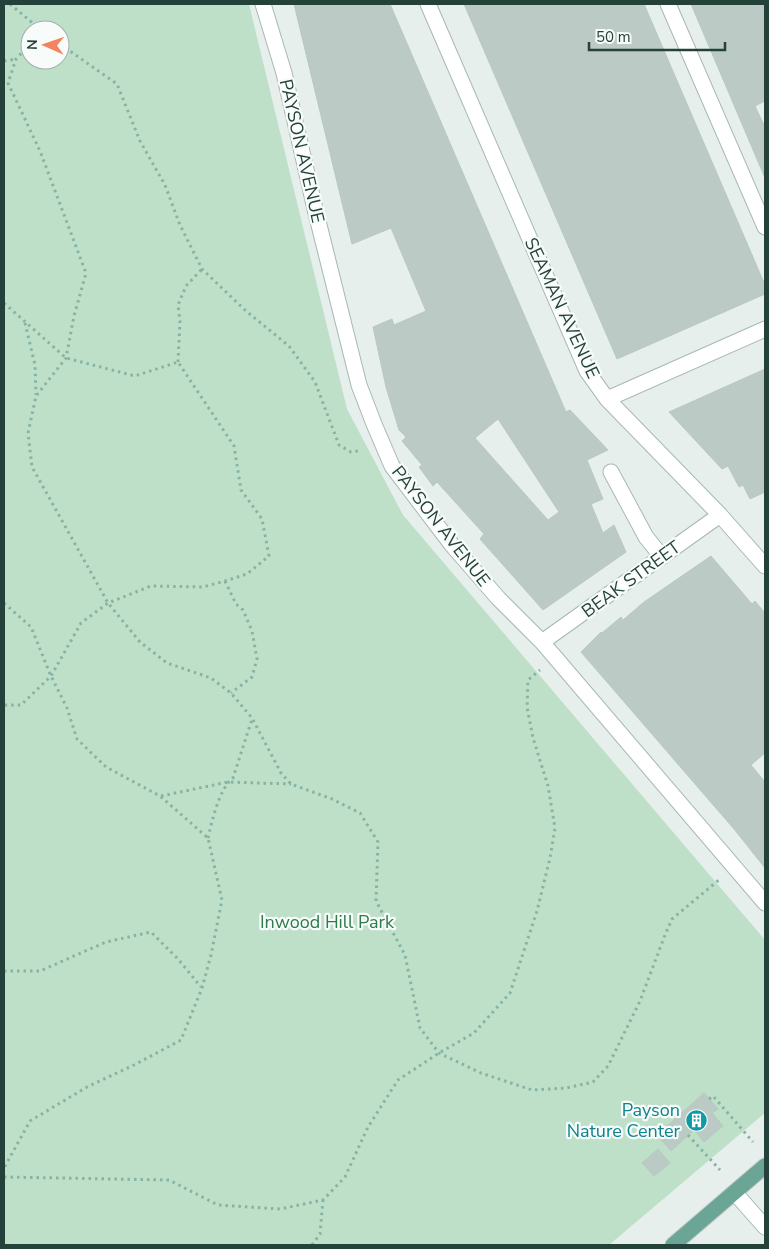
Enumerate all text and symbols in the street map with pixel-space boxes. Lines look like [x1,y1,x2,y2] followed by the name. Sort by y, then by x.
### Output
[20,20,70,70] north arrow
[589,20,725,52] scale bar
[596,27,631,47] text: 50 m
[23,39,42,50] text: N
[274,77,330,225] street label: PAYSON AVENUE
[519,234,605,382] street label: SEAMAN AVENUE
[386,461,496,591] street label: PAYSON AVENUE
[577,535,685,623] street label: BEAK STREET
[260,910,395,934] park label: Inwood Hill Park
[567,1098,681,1143] place label: Payson Nature Center
[684,1108,708,1132] building icon: Payson Nature Center

